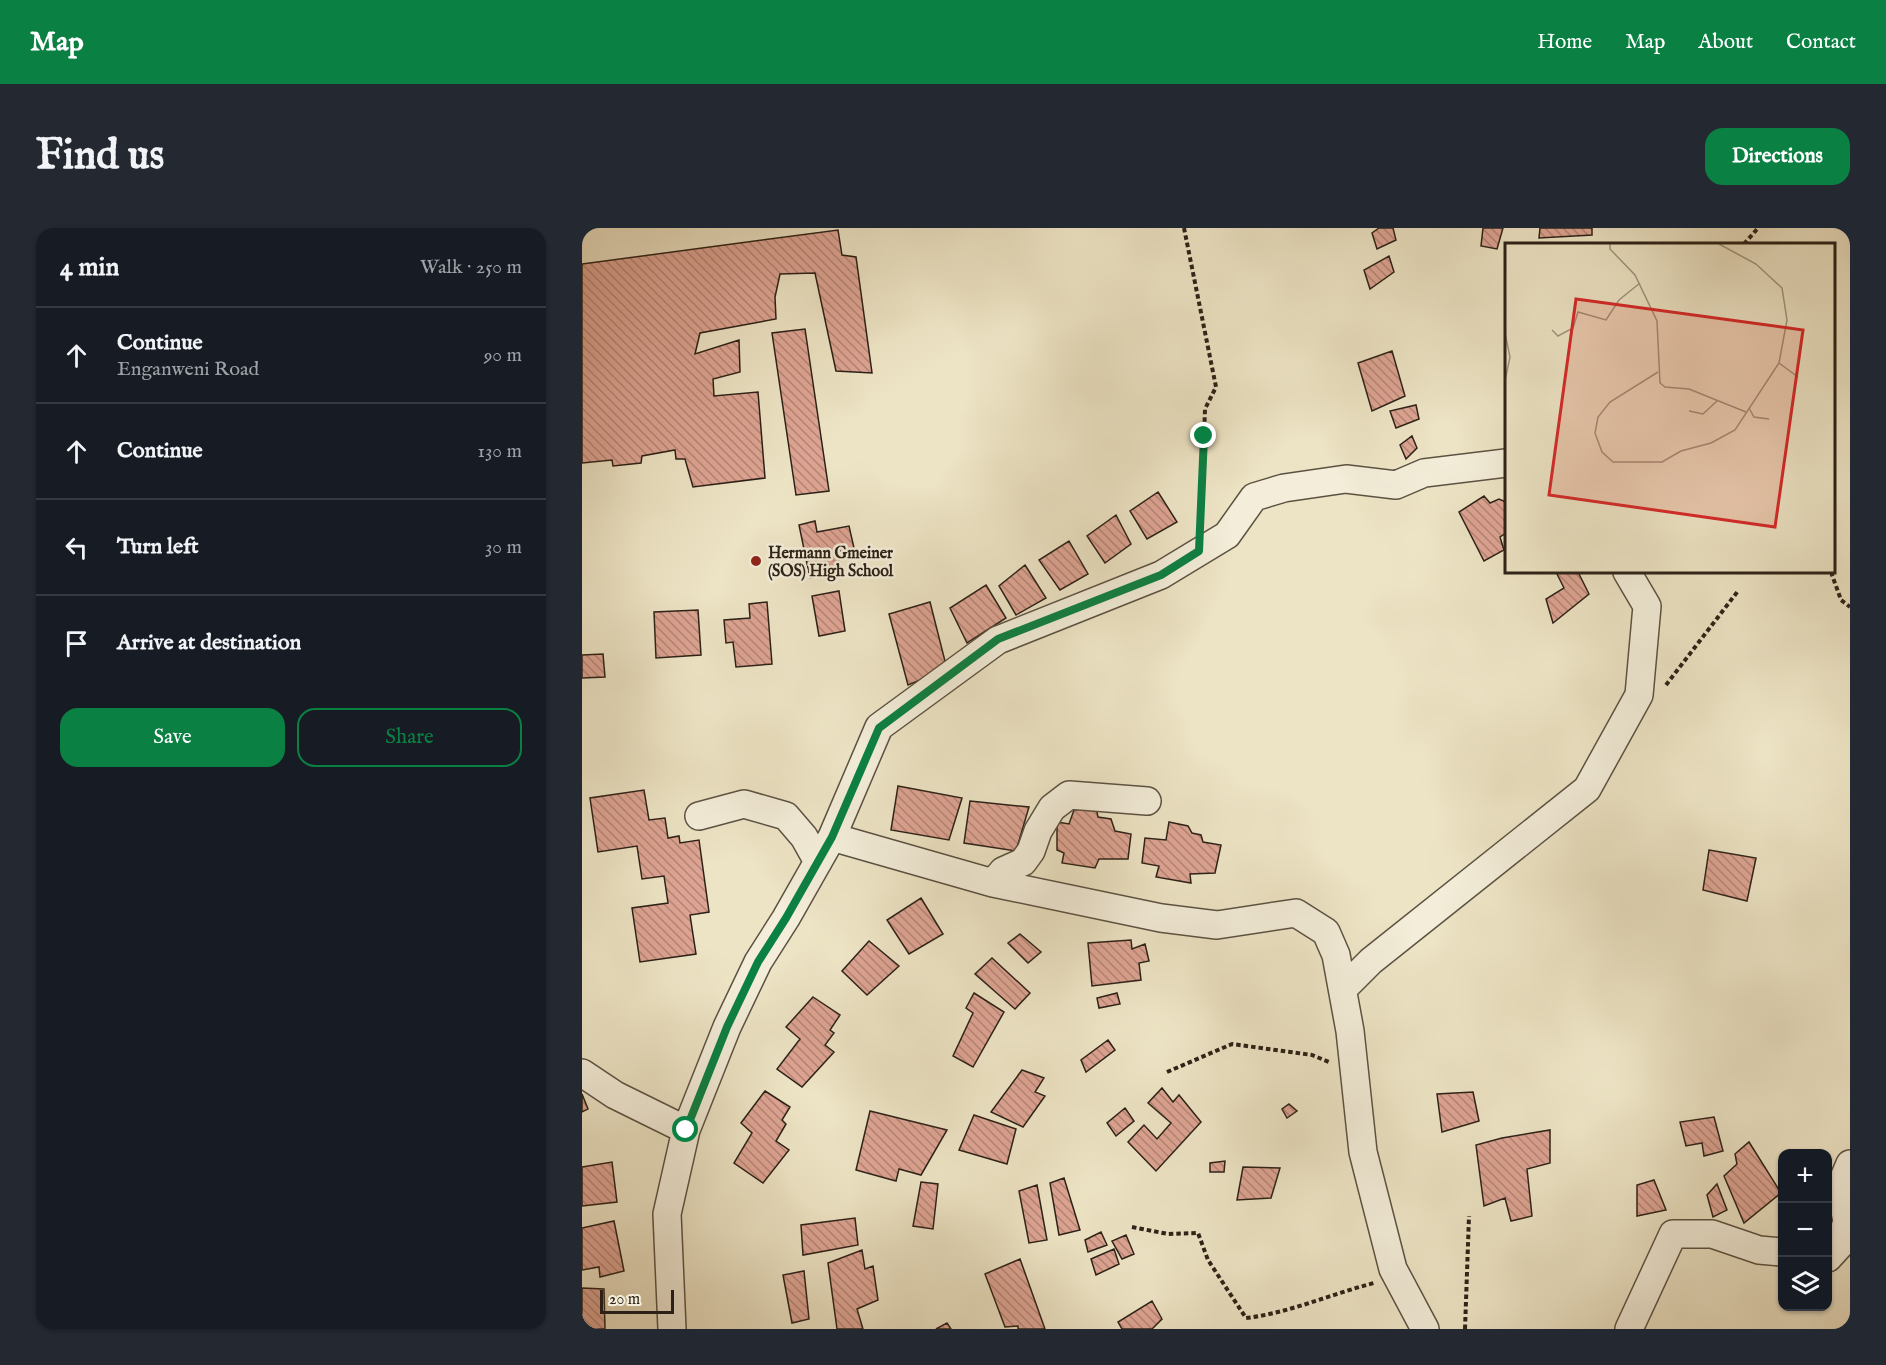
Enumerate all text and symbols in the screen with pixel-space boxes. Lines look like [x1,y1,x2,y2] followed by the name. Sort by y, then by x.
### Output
[30,25,84,60] text: Map
[1537,29,1592,56] text: Home
[1625,29,1665,56] text: Map
[1698,29,1753,56] text: About
[1786,29,1856,56] text: Contact
[1705,128,1850,185] button: Directions
[36,130,164,183] text: Find us
[1505,243,1835,573] inset map
[60,251,119,284] text: 4 min
[420,255,522,280] text: Walk · 250 m
[117,329,203,357] text: Continue
[60,339,93,372] icon: ahead
[484,343,522,368] text: 90 m
[117,357,259,382] text: Enganweni Road
[1190,422,1216,448] route end
[60,435,93,468] icon: ahead
[117,437,203,465] text: Continue
[477,439,522,464] text: 130 m
[60,531,93,564] icon: left
[117,533,199,561] text: Turn left
[485,535,522,560] text: 30 m
[768,544,894,582] place label: Hermann Gmeiner (SOS) High School
[749,554,763,568] marker: Hermann Gmeiner (SOS) High School
[60,627,93,660] icon: arrive
[117,629,301,657] text: Arrive at destination
[60,708,285,767] button: Save
[297,708,522,767] button: Share
[672,1116,698,1142] route start
[1778,1149,1832,1311] map controls
[1778,1149,1832,1203] button: +
[1778,1203,1832,1257] button: −
[1778,1257,1832,1311] button: layers
[600,1287,674,1314] scale bar
[609,1290,640,1310] text: 20 m

